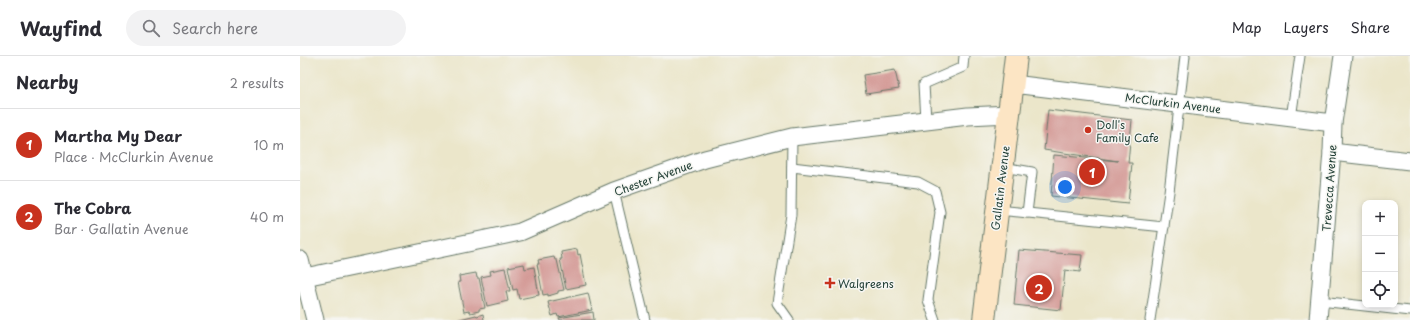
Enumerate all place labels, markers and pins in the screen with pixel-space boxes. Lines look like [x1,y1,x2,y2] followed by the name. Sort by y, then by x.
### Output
[1096,116,1159,146] place label: Doll's Family Cafe
[1083,125,1093,135] marker: Doll's Family Cafe
[1079,157,1105,187] pin: 1
[1026,273,1052,303] pin: 2
[838,275,894,292] place label: Walgreens
[825,278,835,288] marker: Walgreens

